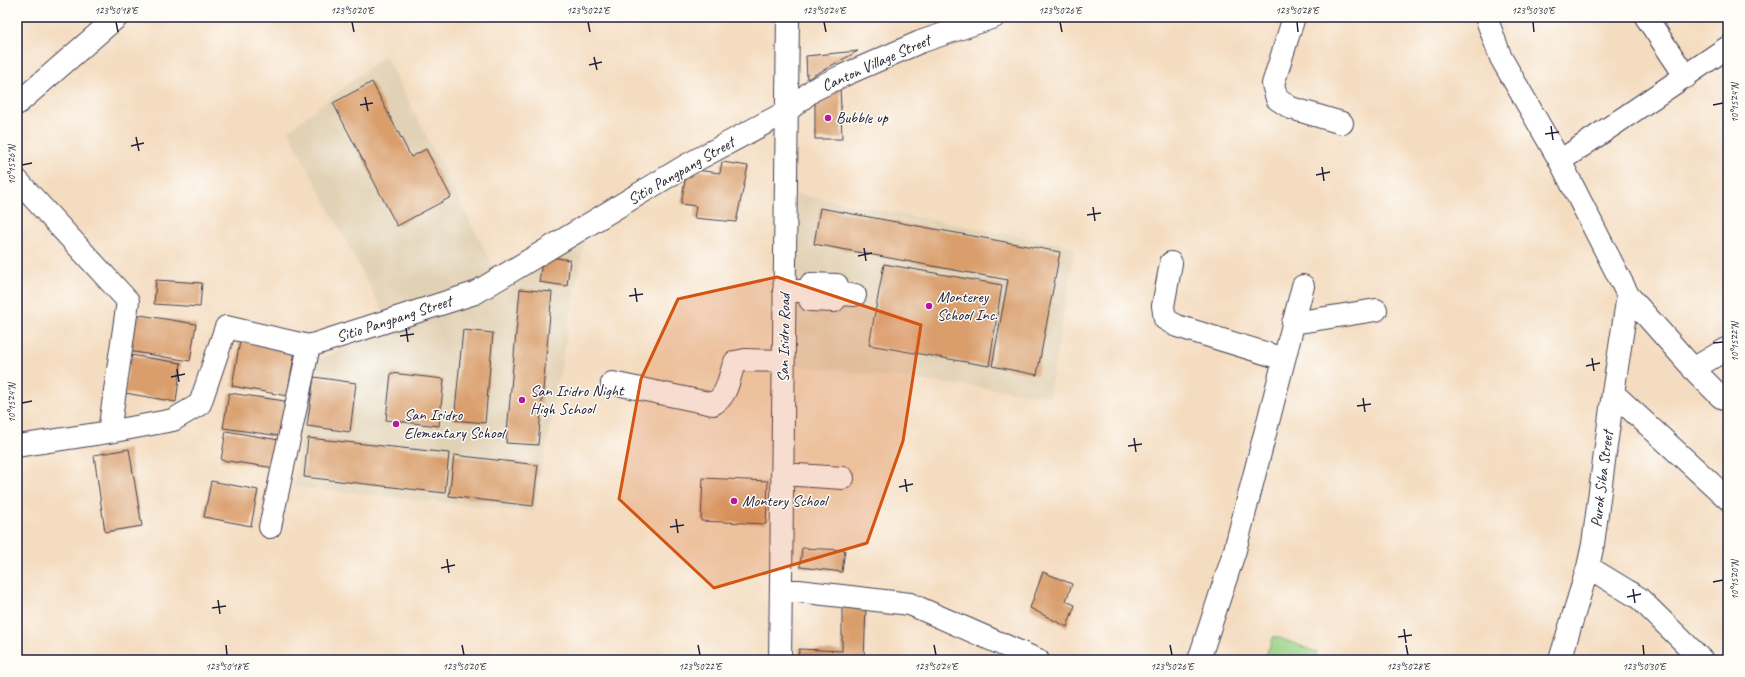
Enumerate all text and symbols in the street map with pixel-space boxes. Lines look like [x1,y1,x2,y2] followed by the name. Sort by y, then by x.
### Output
[94,4,139,17] text: 123°50'18"E
[330,4,375,17] text: 123°50'20"E
[566,4,611,17] text: 123°50'22"E
[802,4,847,17] text: 123°50'24"E
[1038,4,1083,17] text: 123°50'26"E
[1275,4,1320,17] text: 123°50'28"E
[1511,4,1556,17] text: 123°50'30"E
[819,29,936,96] street label: Canton Village Street
[1728,81,1741,123] text: 10°15'24"N
[836,108,889,128] place label: Bubble up
[823,113,833,123] marker: Bubble up
[624,131,740,210] street label: Sitio Pangpang Street
[5,143,18,185] text: 10°15'26"N
[937,287,998,325] place label: Monterey School Inc.
[334,290,457,347] street label: Sitio Pangpang Street
[773,291,795,383] street label: San Isidro Road
[924,301,934,311] marker: Monterey School Inc.
[1728,320,1741,362] text: 10°15'22"N
[5,381,18,423] text: 10°15'24"N
[530,381,625,419] place label: San Isidro Night High School
[517,395,527,405] marker: San Isidro Night High School
[404,405,507,443] place label: San Isidro Elementary School
[391,419,401,429] marker: San Isidro Elementary School
[1586,427,1618,528] street label: Purok Siba Street
[742,491,830,511] place label: Montery School
[729,496,739,506] marker: Montery School
[1728,558,1741,600] text: 10°15'20"N
[205,660,250,673] text: 123°50'18"E
[442,660,487,673] text: 123°50'20"E
[678,660,723,673] text: 123°50'22"E
[914,660,959,673] text: 123°50'24"E
[1150,660,1195,673] text: 123°50'26"E
[1386,660,1431,673] text: 123°50'28"E
[1622,660,1667,673] text: 123°50'30"E

